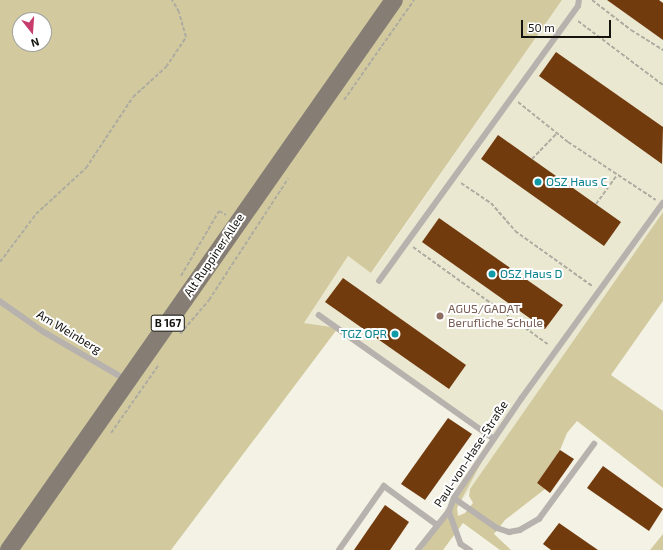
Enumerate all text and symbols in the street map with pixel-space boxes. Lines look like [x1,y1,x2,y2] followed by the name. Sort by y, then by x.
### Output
[12,12,52,52] north arrow
[523,12,613,38] scale bar
[528,20,555,34] text: 50 m
[30,36,41,50] text: N
[546,175,607,189] place label: OSZ Haus C
[533,177,543,187] marker: OSZ Haus C
[181,210,247,300] street label: Alt Ruppiner Allee
[500,267,562,281] place label: OSZ Haus D
[487,269,497,279] marker: OSZ Haus D
[448,302,543,330] place label: AGUS/GADAT Berufliche Schule
[34,307,104,357] street label: Am Weinberg
[435,311,445,321] marker: AGUS/GADAT Berufliche Schule
[150,314,186,332] road number: B 167
[341,327,387,341] place label: TGZ OPR
[390,329,400,339] marker: TGZ OPR
[431,398,511,510] street label: Paul-von-Hase-Straße

